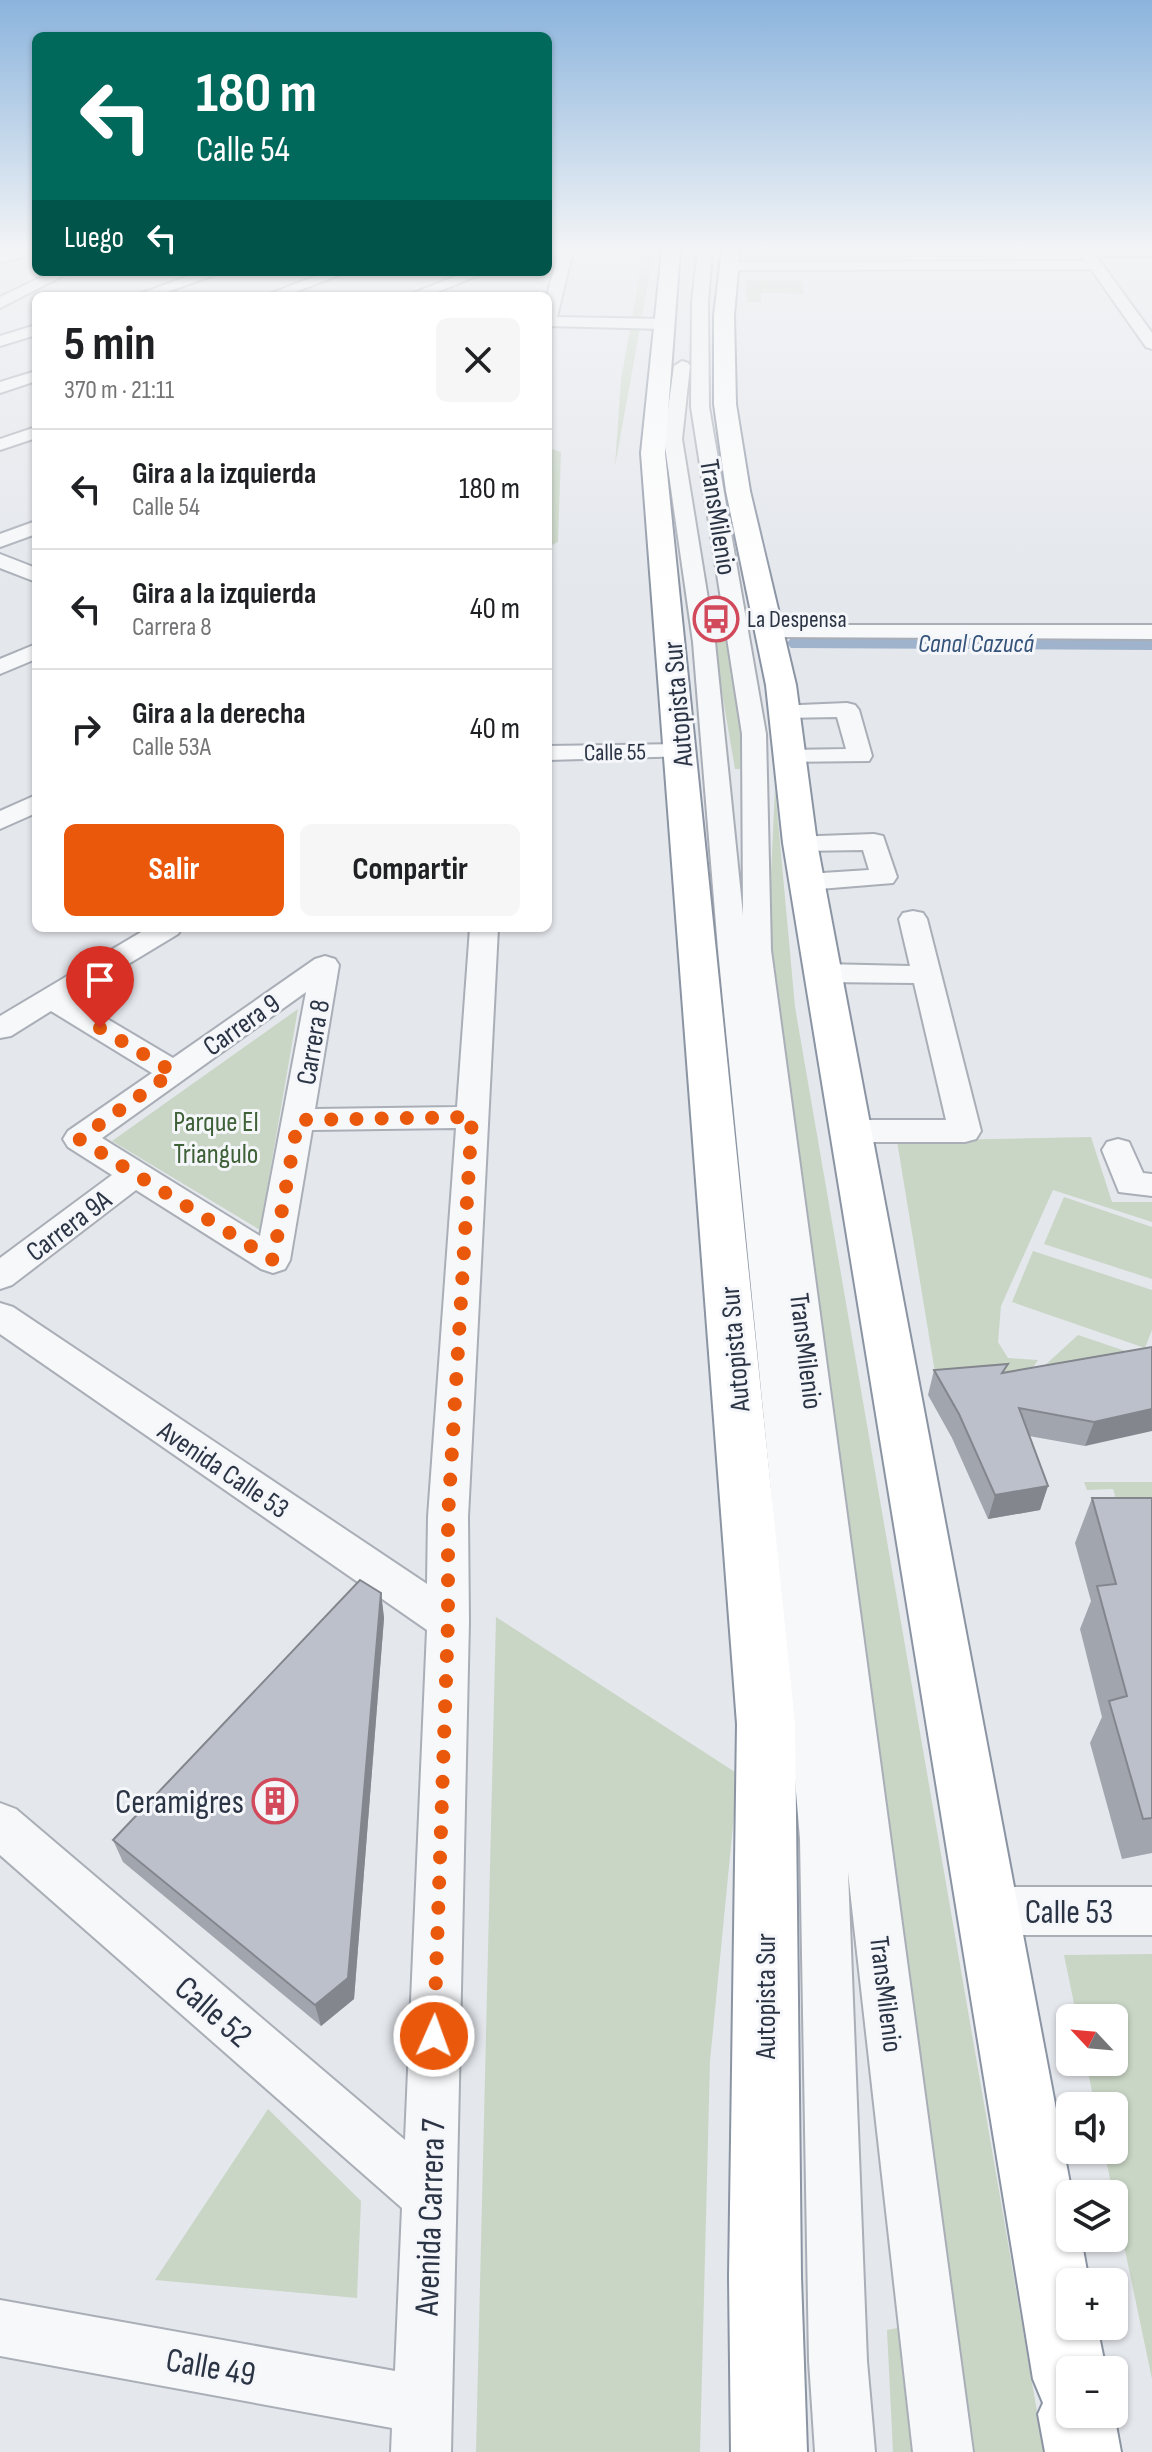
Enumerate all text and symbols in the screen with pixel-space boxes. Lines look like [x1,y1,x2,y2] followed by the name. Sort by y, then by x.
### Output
[196,61,317,128] text: 180 m
[64,64,168,168] icon: left
[196,129,290,172] text: Calle 54
[140,216,184,260] icon: left
[64,220,124,256] text: Luego
[64,316,156,373] text: 5 min
[436,318,520,402] button: close
[64,375,174,406] text: 370 m · 21:11
[132,456,316,492] text: Gira a la izquierda
[692,457,743,578] street label: TransMilenio
[64,467,108,511] icon: left
[459,471,520,507] text: 180 m
[132,492,200,523] text: Calle 54
[132,576,316,612] text: Gira a la izquierda
[64,587,108,631] icon: left
[470,591,520,627] text: 40 m
[692,595,740,643] bus stop icon: La Despensa
[747,605,847,634] place label: La Despensa
[132,612,212,643] text: Carrera 8
[918,629,1035,660] water label: Canal Cazucá
[657,640,701,769] street label: Autopista Sur
[132,696,306,732] text: Gira a la derecha
[64,707,108,751] icon: right
[470,711,520,747] text: 40 m
[132,732,211,763] text: Calle 53A
[584,737,646,768] street label: Calle 55
[64,824,284,916] button: Salir
[300,824,520,916] button: Compartir
[66,946,134,1028] pin
[78,958,122,1002] icon: arrive
[197,987,287,1063] street label: Carrera 9
[290,997,337,1087] street label: Carrera 8
[173,1106,259,1171] park label: Parque El Triangulo
[20,1183,119,1269] street label: Carrera 9A
[714,1285,758,1414] street label: Autopista Sur
[782,1291,829,1411] street label: TransMilenio
[151,1414,295,1526] street label: Avenida Calle 53
[251,1777,299,1825] building icon: Ceramigres
[115,1782,244,1823] place label: Ceramigres
[1025,1892,1113,1933] street label: Calle 53
[750,1933,783,2060] street label: Autopista Sur
[862,1934,909,2054] street label: TransMilenio
[166,1968,260,2057] street label: Calle 52
[392,1994,476,2078] position arrow
[1056,2004,1128,2076] north arrow
[1056,2004,1128,2428] map controls
[1056,2092,1128,2164] button: sound
[407,2117,454,2317] street label: Avenida Carrera 7
[1056,2180,1128,2252] button: layers
[1056,2268,1128,2340] button: +
[163,2339,259,2395] street label: Calle 49
[1056,2356,1128,2428] button: −

